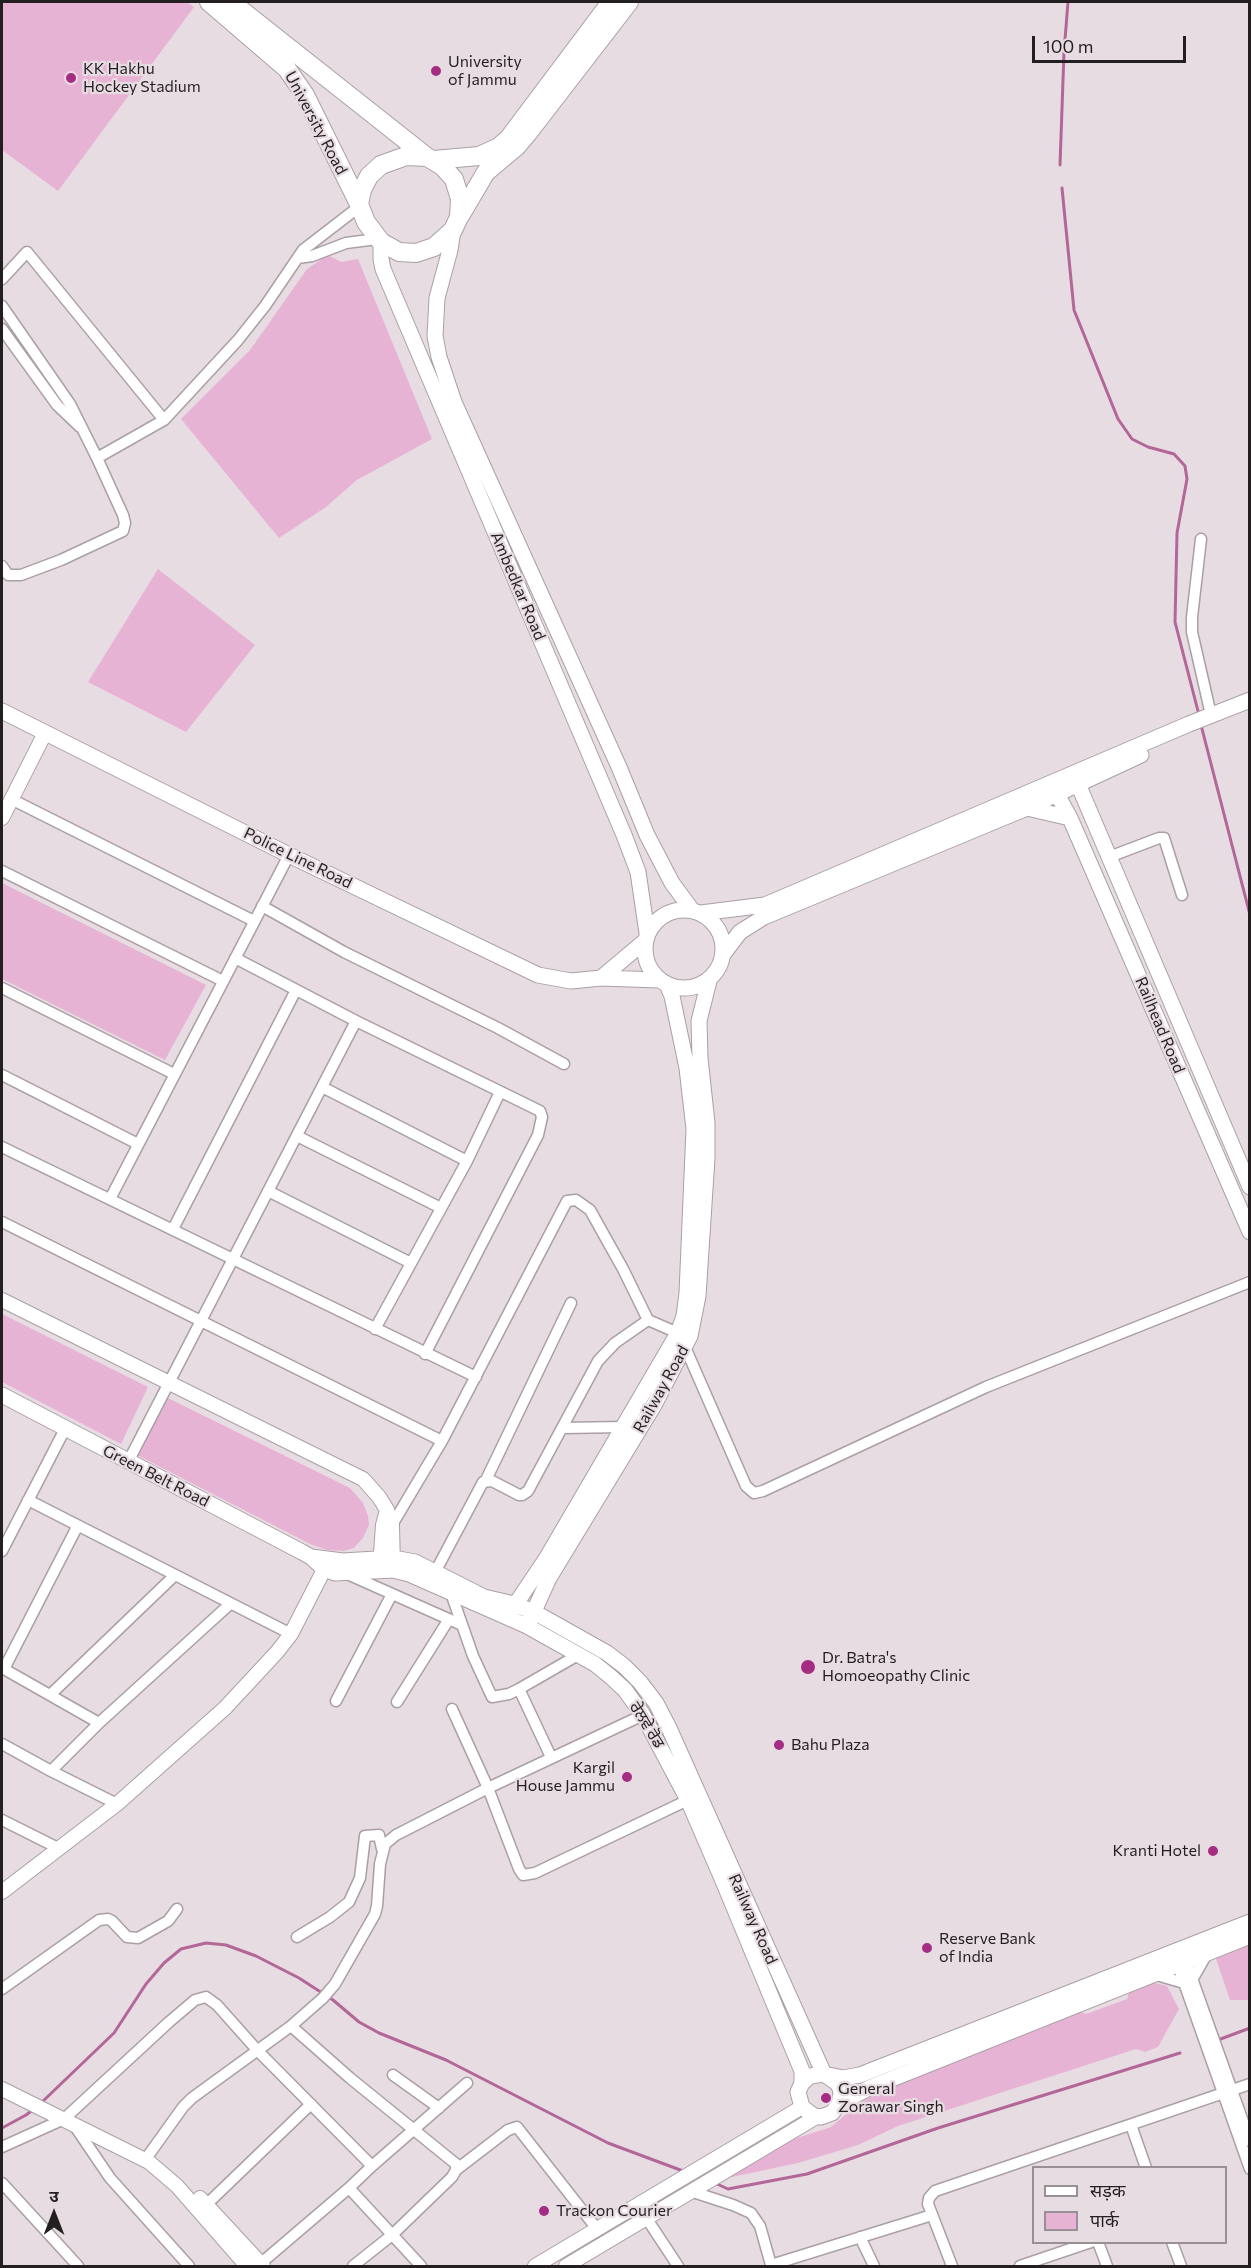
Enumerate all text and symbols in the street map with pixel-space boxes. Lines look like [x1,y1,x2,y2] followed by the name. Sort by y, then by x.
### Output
[1035,24,1190,62] scale bar
[1043,35,1093,57] text: 100 m
[448,52,522,90] place label: University of Jammu
[83,59,201,97] place label: KK Hakhu Hockey Stadium
[429,64,443,78] marker: University of Jammu
[281,68,351,178] street label: University Road
[64,71,78,85] marker: KK Hakhu Hockey Stadium
[486,529,550,643] street label: Ambedkar Road
[241,823,355,893] street label: Police Line Road
[1131,974,1189,1076] street label: Railhead Road
[629,1342,693,1436] street label: Railway Road
[100,1441,212,1511] street label: Green Belt Road
[822,1648,970,1686] place label: Dr. Batra's Homoeopathy Clinic
[799,1658,817,1676] marker: Dr. Batra's Homoeopathy Clinic
[625,1698,669,1752] street label: ਰੇਲਵੇ ਰੋਡ
[791,1735,870,1755] place label: Bahu Plaza
[772,1738,786,1752] marker: Bahu Plaza
[516,1758,615,1796] place label: Kargil House Jammu
[620,1770,634,1784] marker: Kargil House Jammu
[1112,1841,1201,1861] place label: Kranti Hotel
[1206,1844,1220,1858] marker: Kranti Hotel
[725,1871,781,1967] street label: Railway Road
[939,1929,1036,1967] place label: Reserve Bank of India
[920,1941,934,1955] marker: Reserve Bank of India
[838,2079,944,2117] place label: General Zorawar Singh
[819,2091,833,2105] marker: General Zorawar Singh
[1032,2166,1227,2244] legend
[1090,2179,1126,2201] text: सड़क
[24,2184,84,2244] north arrow
[49,2186,59,2205] text: उ
[556,2201,672,2221] place label: Trackon Courier
[537,2204,551,2218] marker: Trackon Courier
[1090,2209,1119,2231] text: पार्क

